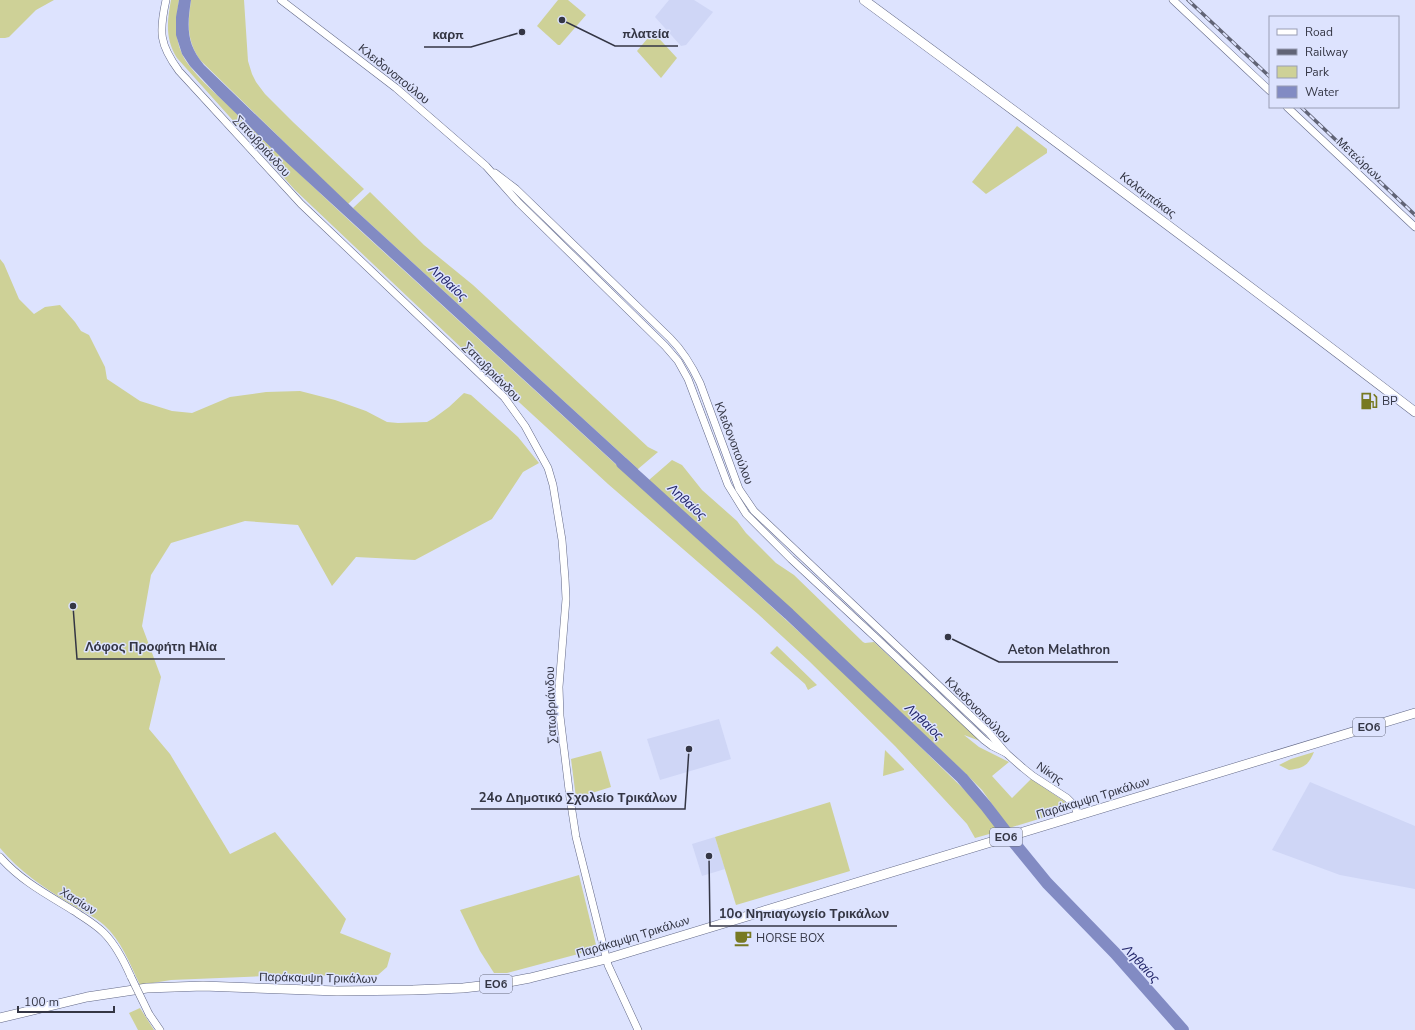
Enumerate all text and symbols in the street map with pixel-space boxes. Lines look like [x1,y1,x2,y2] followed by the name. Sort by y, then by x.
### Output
[1269,16,1399,108] legend
[615,21,678,46] callout: πλατεία
[424,22,471,47] callout: καρπ
[1305,24,1333,40] text: Road
[623,25,669,43] text: πλατεία
[433,26,463,44] text: καρπ
[355,40,433,108] street label: Κλειδονοπούλου
[1305,44,1349,60] text: Railway
[1305,64,1330,80] text: Park
[1305,84,1339,100] text: Water
[230,112,294,180] street label: Σατωβριάνδου
[1333,134,1385,184] street label: Μετεώρων
[1116,168,1180,222] street label: Καλαμπάκας
[424,260,472,306] water label: Ληθαίος
[459,339,525,405] street label: Σατωβριάνδου
[1359,391,1379,411] fuel station icon: BP
[1382,393,1398,409] place label: BP
[711,399,757,487] street label: Κλειδονοπούλου
[663,479,711,525] water label: Ληθαίος
[77,634,225,659] callout: Λόφος Προφήτη Ηλία
[999,637,1118,662] callout: Aeton Melathron
[85,638,217,656] text: Λόφος Προφήτη Ηλία
[1008,641,1110,659] text: Aeton Melathron
[542,666,560,744] street label: Σατωβριάνδου
[941,673,1015,747] street label: Κλειδονοπούλου
[900,699,948,745] water label: Ληθαίος
[1353,718,1385,736] road number: ΕΟ6
[1033,758,1067,788] street label: Νίκης
[1034,773,1152,823] street label: Παράκαμψη Τρικάλων
[471,784,685,809] callout: 24ο Δημοτικό Σχολείο Τρικάλων
[479,789,677,807] text: 24ο Δημοτικό Σχολείο Τρικάλων
[990,828,1022,846] road number: ΕΟ6
[57,884,99,918] street label: Χασίων
[710,901,897,926] callout: 10ο Νηπιαγωγείο Τρικάλων
[719,905,889,923] text: 10ο Νηπιαγωγείο Τρικάλων
[574,912,692,962] street label: Παράκαμψη Τρικάλων
[733,928,753,948] cafe icon: HORSE BOX
[756,930,825,946] place label: HORSE BOX
[1118,940,1164,988] water label: Ληθαίος
[259,969,377,987] street label: Παράκαμψη Τρικάλων
[480,975,512,993] road number: ΕΟ6
[18,988,114,1014] scale bar
[24,994,59,1010] text: 100 m

